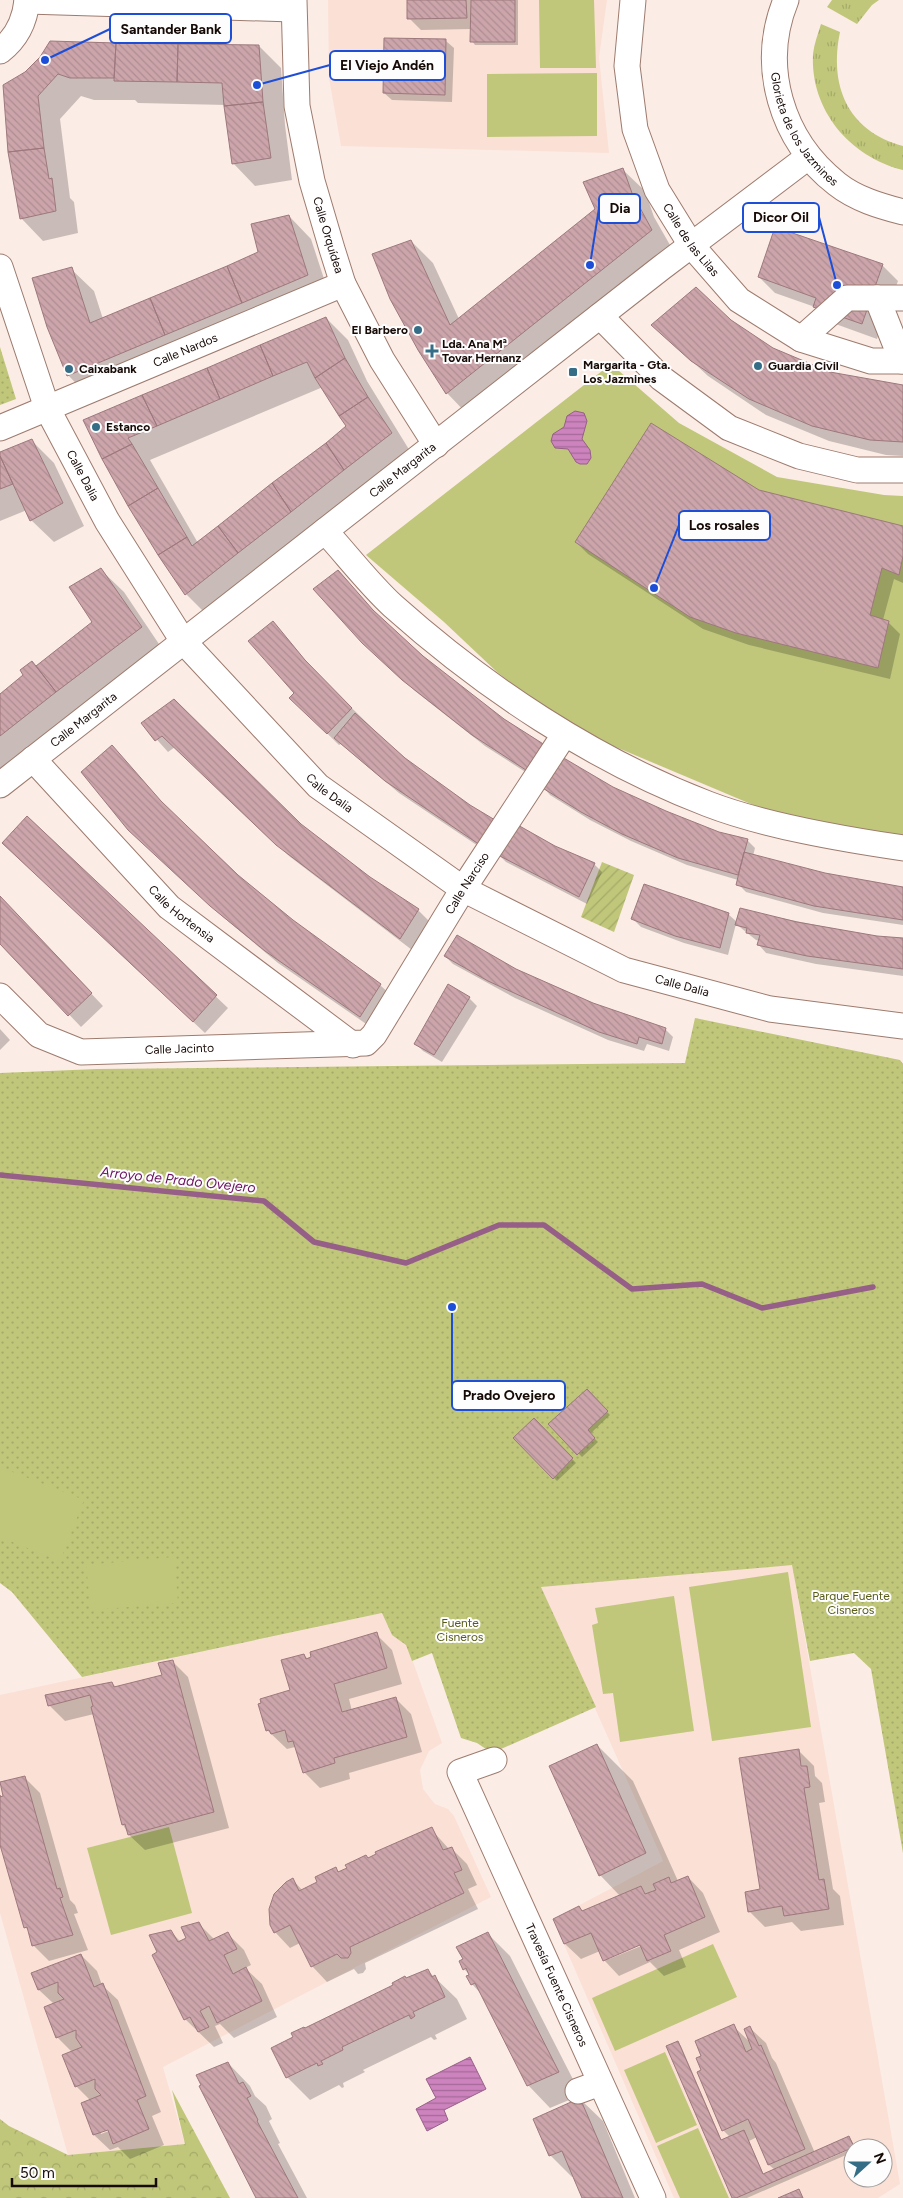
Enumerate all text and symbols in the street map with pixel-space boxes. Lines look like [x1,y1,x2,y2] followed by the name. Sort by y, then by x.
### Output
[110,14,231,43] callout: Santander Bank
[120,21,222,38] text: Santander Bank
[330,51,445,80] callout: El Viejo Andén
[340,57,434,74] text: El Viejo Andén
[768,71,841,189] street label: Glorieta de los Jazmines
[599,194,640,223] callout: Dia
[310,195,346,275] street label: Calle Orquídea
[610,200,630,217] text: Dia
[660,201,722,279] street label: Calle de las Lilas
[743,203,819,232] callout: Dicor Oil
[753,209,809,226] text: Dicor Oil
[352,323,408,337] place label: El Barbero
[412,324,424,336] marker: El Barbero
[151,330,220,370] street label: Calle Nardos
[442,337,521,365] place label: Lda. Ana Mª Tovar Hernanz
[426,345,438,357] marker: Lda. Ana Mª Tovar Hernanz
[583,358,670,386] place label: Margarita - Gta. Los Jazmines
[768,359,839,373] place label: Guardia Civil
[752,360,764,372] marker: Guardia Civil
[79,362,137,376] place label: Caixabank
[63,363,75,375] marker: Caixabank
[567,366,579,378] marker: Margarita - Gta. Los Jazmines
[106,420,150,434] place label: Estanco
[90,421,102,433] marker: Estanco
[366,440,439,501] street label: Calle Margarita
[64,448,102,503] street label: Calle Dalia
[679,511,770,540] callout: Los rosales
[689,517,760,534] text: Los rosales
[47,689,120,750] street label: Calle Margarita
[303,771,356,815] street label: Calle Dalia
[442,850,492,917] street label: Calle Narciso
[146,882,217,946] street label: Calle Hortensia
[654,972,711,999] street label: Calle Dalia
[145,1041,214,1057] street label: Calle Jacinto
[99,1163,256,1197] water label: Arroyo de Prado Ovejero
[452,1381,565,1410] callout: Prado Ovejero
[463,1387,555,1404] text: Prado Ovejero
[812,1589,890,1617] park label: Parque Fuente Cisneros
[437,1616,484,1644] park label: Fuente Cisneros
[523,1921,591,2049] street label: Travesía Fuente Cisneros
[843,2138,893,2188] north arrow
[870,2150,890,2167] text: N
[12,2156,156,2188] scale bar
[20,2164,55,2182] text: 50 m

